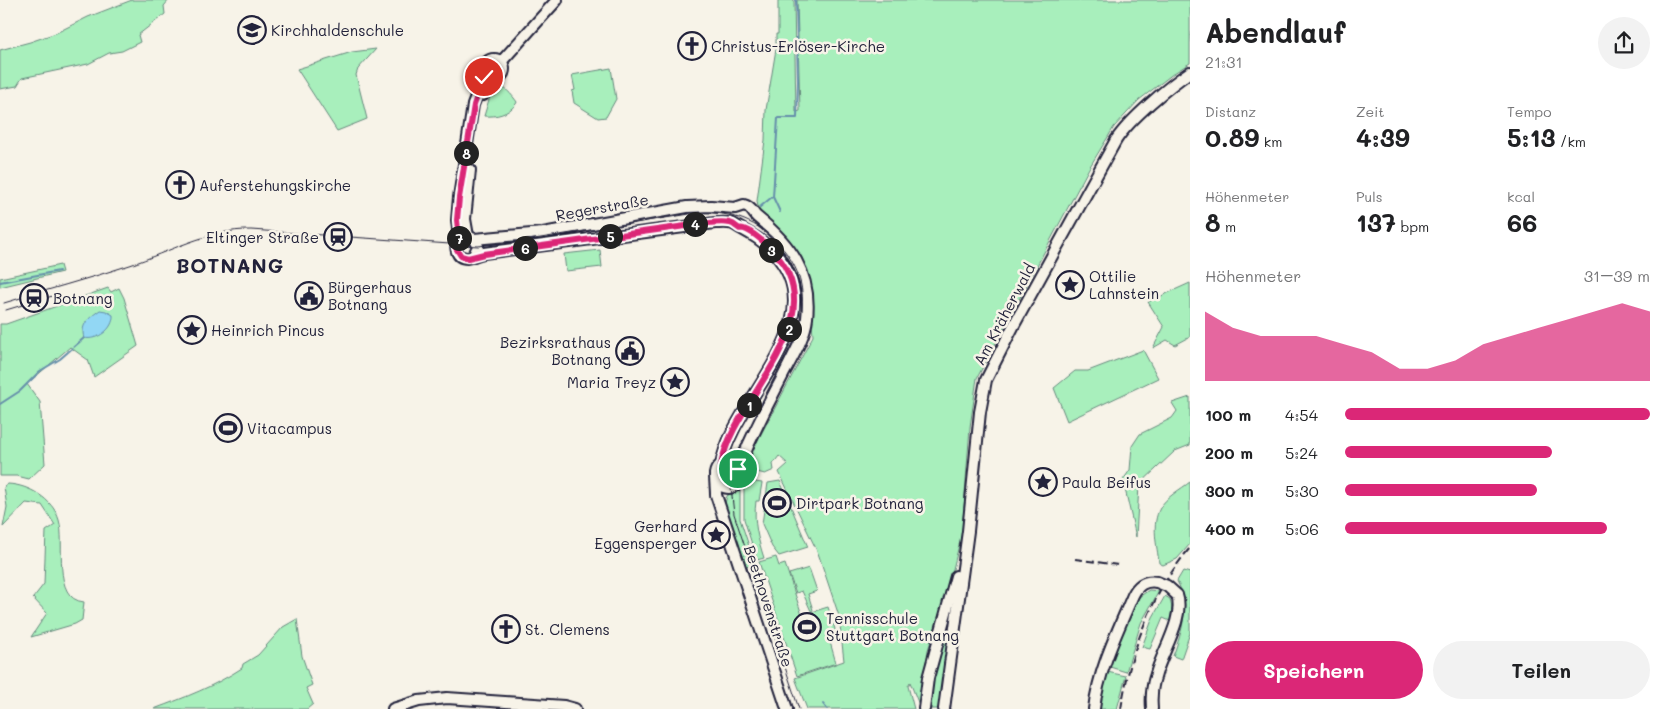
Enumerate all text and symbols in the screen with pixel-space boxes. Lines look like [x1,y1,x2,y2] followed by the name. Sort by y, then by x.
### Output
[1205,14,1346,50] text: Abendlauf
[237,15,267,45] school or university icon: Kirchhaldenschule
[1598,17,1650,69] button: share
[271,20,404,40] place label: Kirchhaldenschule
[677,31,707,61] church icon: Christus-Erlöser-Kirche
[711,36,885,56] place label: Christus-Erlöser-Kirche
[1205,51,1243,72] text: 21:31
[463,56,505,98] pin
[470,63,498,91] icon: check
[1205,102,1256,121] text: Distanz
[1356,102,1385,121] text: Zeit
[1507,102,1552,121] text: Tempo
[1205,121,1259,153] text: 0.89
[1356,121,1410,153] text: 4:39
[1507,121,1556,153] text: 5:13
[1259,132,1282,151] text: km
[1556,132,1586,151] text: /km
[454,140,478,166] pin: 8
[462,144,471,163] text: 8
[165,170,195,200] church icon: Auferstehungskirche
[199,175,351,195] place label: Auferstehungskirche
[1205,187,1289,206] text: Höhenmeter
[1356,187,1383,206] text: Puls
[1507,187,1535,206] text: kcal
[554,189,650,225] street label: Regerstraße
[1205,206,1221,238] text: 8
[1356,206,1396,238] text: 137
[1507,206,1537,238] text: 66
[682,212,708,236] pin: 4
[691,215,700,234] text: 4
[1221,217,1236,236] text: m
[1396,217,1429,236] text: bpm
[323,222,353,252] station icon: Eltinger Straße
[598,224,622,248] pin: 5
[446,226,472,250] pin: 7
[206,227,319,247] place label: Eltinger Straße
[606,227,615,246] text: 5
[456,229,463,248] text: 7
[512,236,538,260] pin: 6
[758,238,784,262] pin: 3
[521,239,530,258] text: 6
[767,241,776,260] text: 3
[176,252,284,278] district label: BOTNANG
[969,260,1039,368] street label: Am Kräherwald
[1205,265,1301,286] text: Höhenmeter
[1584,265,1650,286] text: 31–39 m
[1089,266,1159,303] place label: Ottilie Lahnstein
[1055,270,1085,300] place icon: Ottilie Lahnstein
[328,277,412,314] place label: Bürgerhaus Botnang
[294,281,324,311] public building icon: Bürgerhaus Botnang
[19,283,49,313] station icon: Botnang
[53,288,113,308] place label: Botnang
[177,315,207,345] place icon: Heinrich Pincus
[776,316,802,342] pin: 2
[211,320,324,340] place label: Heinrich Pincus
[786,320,793,339] text: 2
[500,332,611,369] place label: Bezirksrathaus Botnang
[615,336,645,366] public building icon: Bezirksrathaus Botnang
[660,367,690,397] place icon: Maria Treyz
[567,372,656,392] place label: Maria Treyz
[736,392,762,418] pin: 1
[746,396,753,415] text: 1
[1205,404,1251,425] text: 100 m
[1285,404,1318,425] text: 4:54
[213,413,243,443] sports icon: Vitacampus
[247,418,332,438] place label: Vitacampus
[1205,442,1253,463] text: 200 m
[1285,442,1318,463] text: 5:24
[717,448,759,490] pin
[724,455,752,483] icon: arrive
[1028,467,1058,497] place icon: Paula Beifus
[1062,472,1151,492] place label: Paula Beifus
[1205,480,1254,501] text: 300 m
[1285,480,1319,501] text: 5:30
[762,488,792,518] sports icon: Dirtpark Botnang
[796,493,924,513] place label: Dirtpark Botnang
[595,516,697,553] place label: Gerhard Eggensperger
[1205,518,1254,539] text: 400 m
[1285,518,1319,539] text: 5:06
[701,520,731,550] place icon: Gerhard Eggensperger
[740,543,798,669] street label: Beethovenstraße
[826,608,959,645] place label: Tennisschule Stuttgart Botnang
[792,612,822,642] sports icon: Tennisschule Stuttgart Botnang
[491,614,521,644] church icon: St. Clemens
[525,619,610,639] place label: St. Clemens
[1205,641,1423,699] button: Speichern
[1433,641,1650,699] button: Teilen

